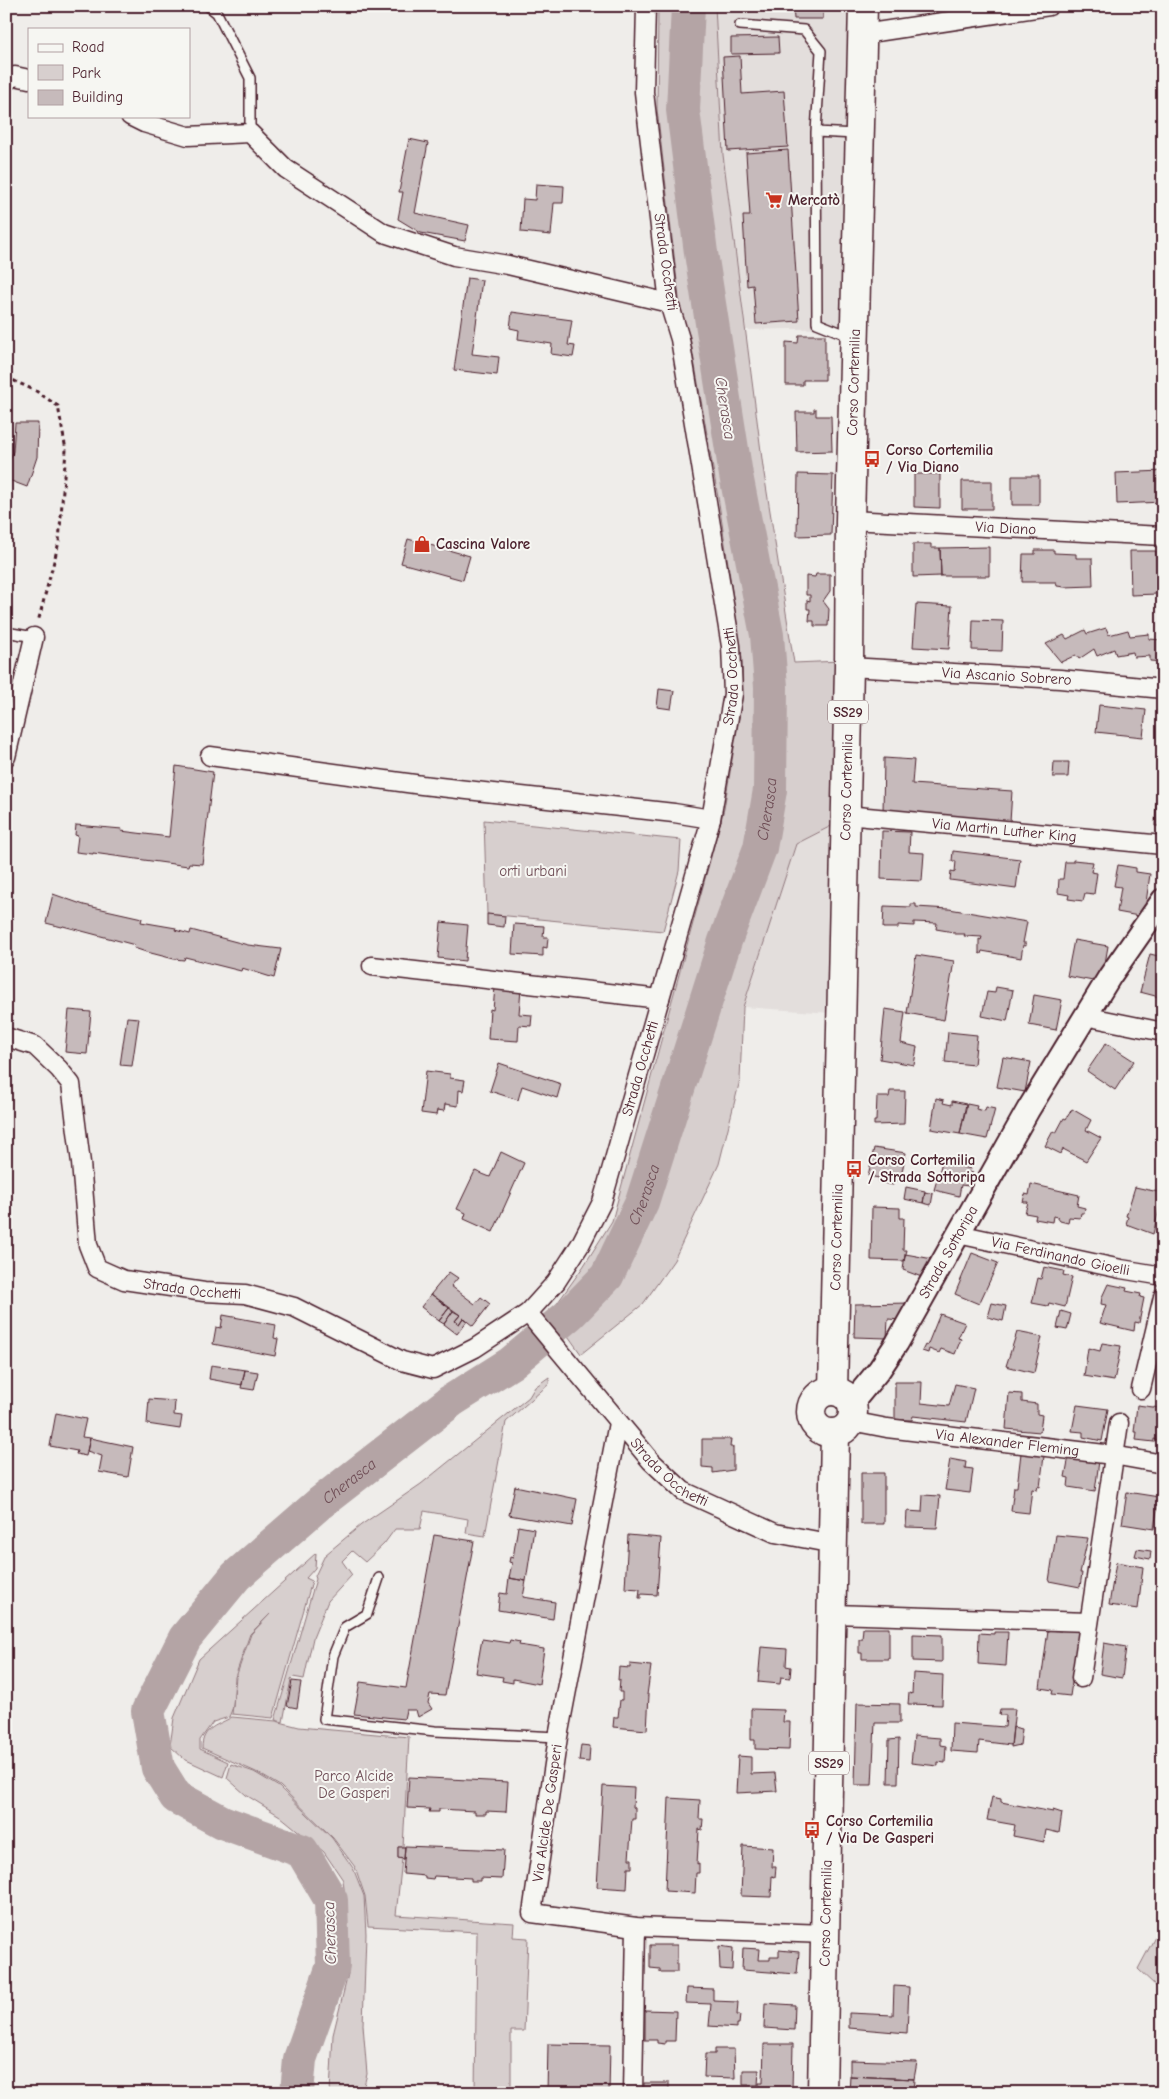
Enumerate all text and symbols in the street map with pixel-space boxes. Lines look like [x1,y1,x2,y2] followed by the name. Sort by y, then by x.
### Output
[28,28,190,118] legend
[72,38,104,56] text: Road
[72,64,101,82] text: Park
[72,88,123,106] text: Building
[764,190,784,210] supermarket icon: Mercatò
[788,191,840,209] place label: Mercatò
[650,212,682,312] street label: Strada Occhetti
[843,328,864,436] street label: Corso Cortemilia
[711,376,739,441] water label: Cherasca
[886,441,993,476] place label: Corso Cortemilia / Via Diano
[862,449,882,469] bus stop icon: Corso Cortemilia / Via Diano
[975,517,1037,539] street label: Via Diano
[412,534,432,554] shop icon: Cascina Valore
[436,535,530,553] place label: Cascina Valore
[719,626,742,726] street label: Strada Occhetti
[941,663,1072,689] street label: Via Ascanio Sobrero
[828,700,868,724] road number: SS29
[836,733,857,841] street label: Corso Cortemilia
[753,778,780,842] water label: Cherasca
[931,814,1078,846] street label: Via Martin Luther King
[499,862,567,880] park label: orti urbani
[618,1019,662,1118] street label: Strada Occhetti
[868,1151,985,1186] place label: Corso Cortemilia / Strada Sottoripa
[844,1159,864,1179] bus stop icon: Corso Cortemilia / Strada Sottoripa
[625,1162,663,1228] water label: Cherasca
[826,1183,847,1291] street label: Corso Cortemilia
[915,1202,982,1302] street label: Strada Sottoripa
[990,1232,1131,1279] street label: Via Ferdinando Gioelli
[142,1274,242,1303] street label: Strada Occhetti
[935,1425,1080,1460] street label: Via Alexander Fleming
[626,1434,711,1510] street label: Strada Occhetti
[319,1455,380,1508] water label: Cherasca
[528,1743,566,1883] street label: Via Alcide De Gasperi
[809,1752,849,1775] road number: SS29
[314,1767,394,1802] park label: Parco Alcide De Gasperi
[826,1812,934,1847] place label: Corso Cortemilia / Via De Gasperi
[802,1820,822,1840] bus stop icon: Corso Cortemilia / Via De Gasperi
[815,1859,836,1967] street label: Corso Cortemilia
[320,1901,340,1965] water label: Cherasca

